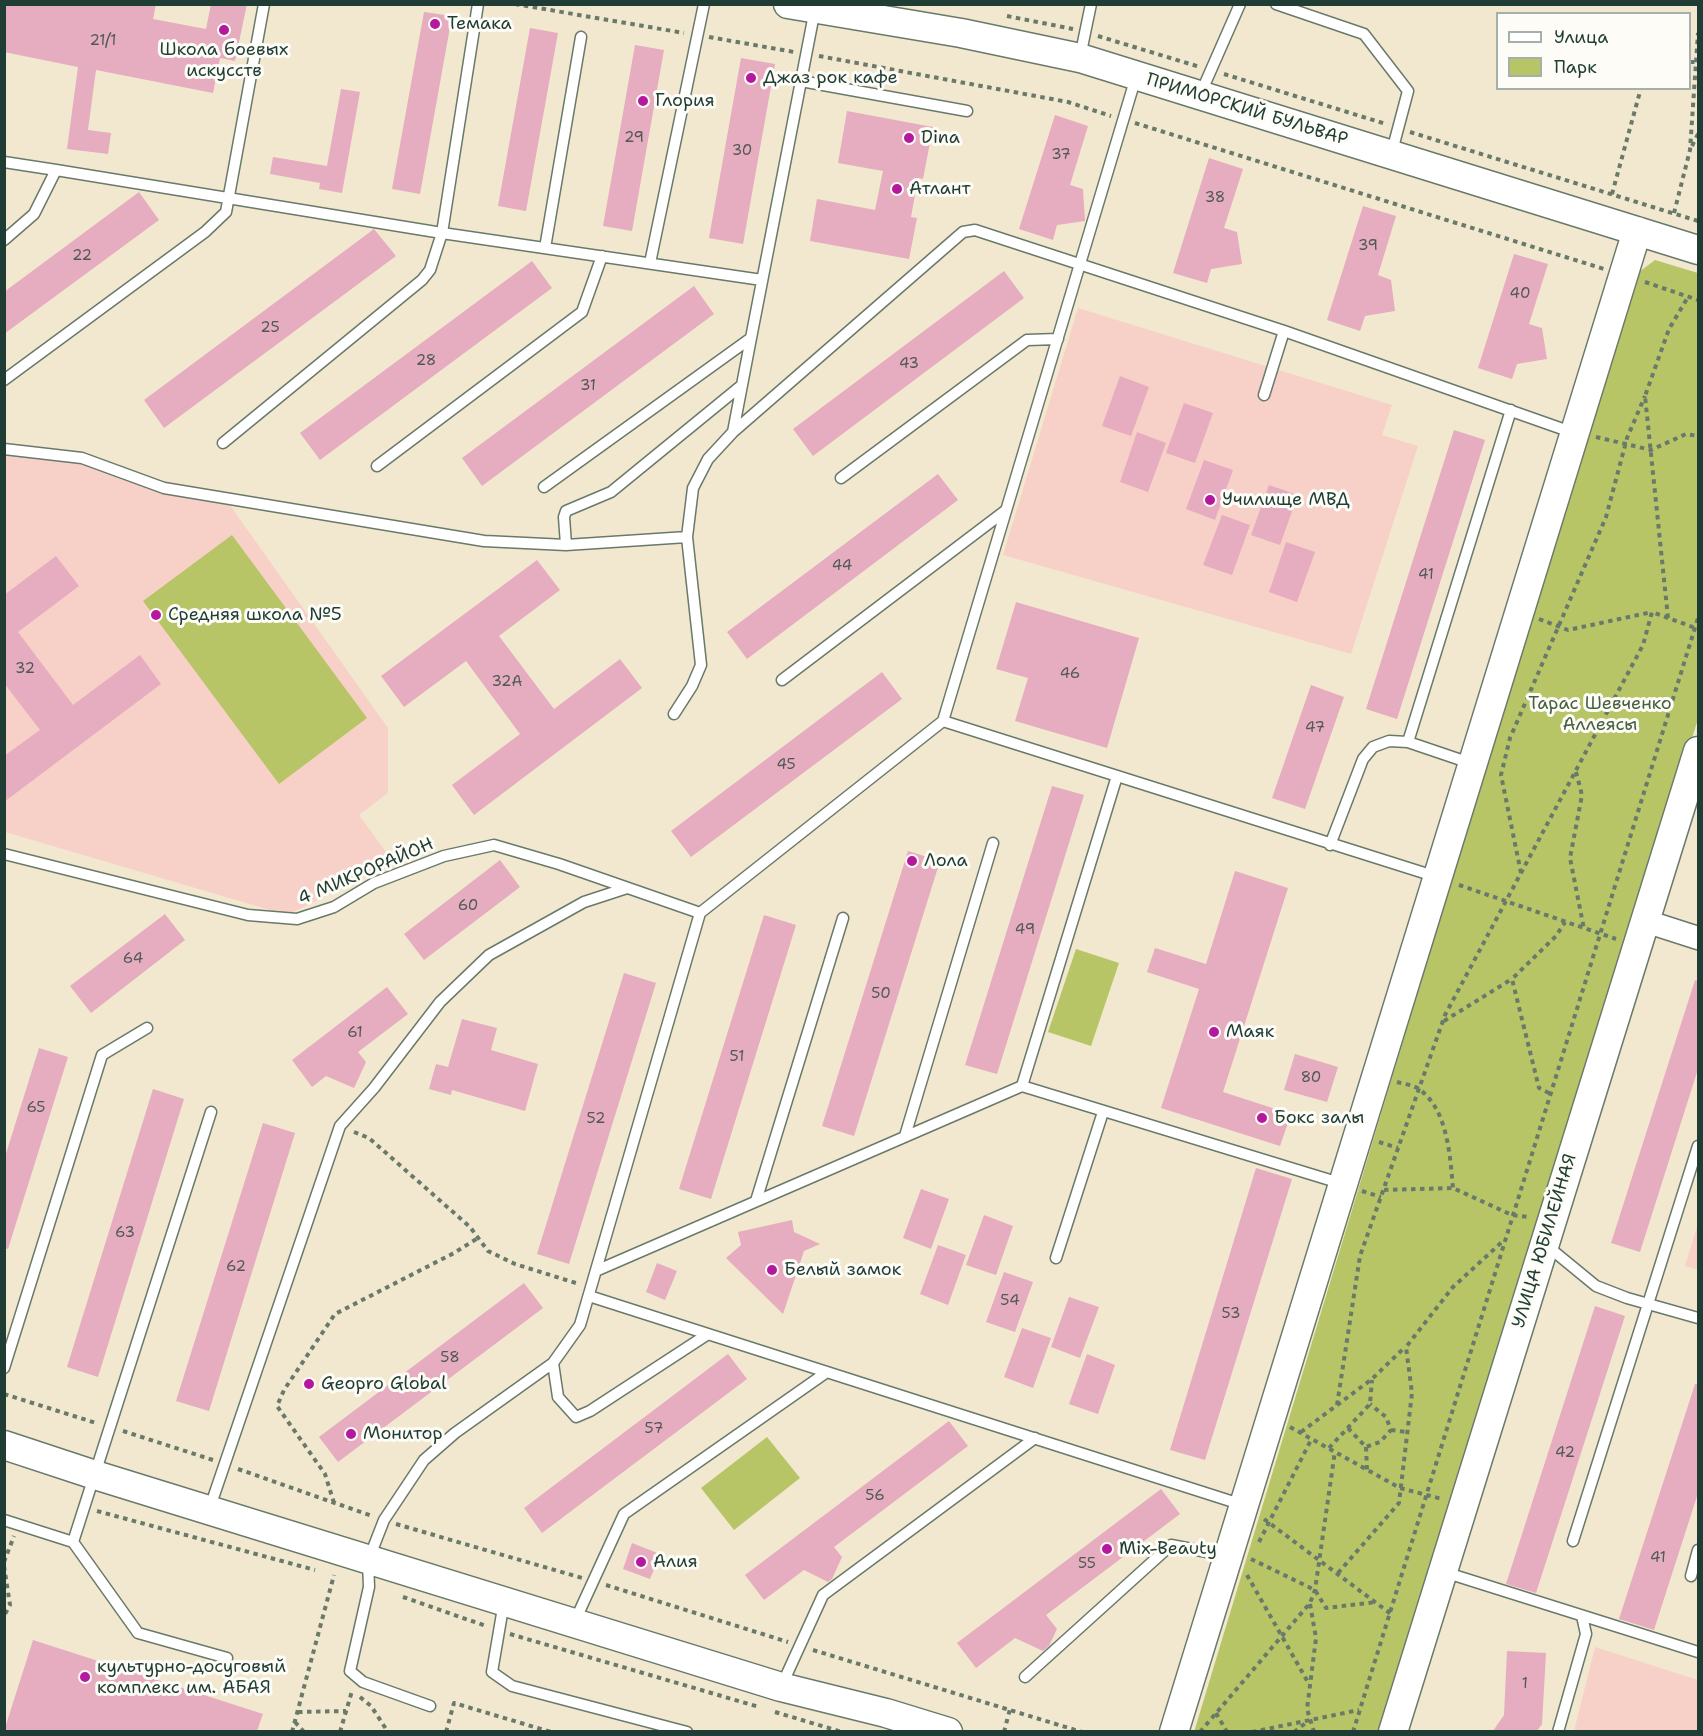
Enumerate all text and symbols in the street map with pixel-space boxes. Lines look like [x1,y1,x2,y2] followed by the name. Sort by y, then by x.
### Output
[1496,12,1691,90] legend
[447,13,512,35] place label: Темака
[428,17,442,31] marker: Темака
[217,23,231,37] marker: Школа боевых искусств
[1554,25,1608,49] text: Улица
[89,32,117,50] house number: 21/1
[160,39,288,82] place label: Школа боевых искусств
[1554,55,1597,79] text: Парк
[763,67,898,89] place label: Джаз рок кафе
[1144,69,1350,151] street label: ПРИМОРСКИЙ БУЛЬВАР
[744,71,758,85] marker: Джаз рок кафе
[655,90,715,112] place label: Глория
[636,94,650,108] marker: Глория
[921,127,960,149] place label: Dina
[624,129,644,147] house number: 29
[902,131,916,145] marker: Dina
[732,142,752,160] house number: 30
[1051,146,1071,164] house number: 37
[909,178,971,200] place label: Атлант
[890,182,904,196] marker: Атлант
[1205,189,1225,207] house number: 38
[1358,237,1378,255] house number: 39
[72,247,92,265] house number: 22
[1510,285,1530,303] house number: 40
[260,319,280,337] house number: 25
[416,352,436,370] house number: 28
[899,355,919,373] house number: 43
[580,377,596,395] house number: 31
[1222,489,1349,511] place label: Училище МВД
[1203,493,1217,507] marker: Училище МВД
[832,557,852,575] house number: 44
[1418,566,1434,584] house number: 41
[168,604,342,626] place label: Средняя школа №5
[149,608,163,622] marker: Средняя школа №5
[15,660,35,678] house number: 32
[1060,665,1080,683] house number: 46
[492,673,522,691] house number: 32А
[1528,693,1672,736] park label: Тарас Шевченко Аллеясы
[1305,719,1325,737] house number: 47
[776,756,796,774] house number: 45
[295,834,437,910] street label: 4 МИКРОРАЙОН
[924,850,968,872] place label: Лола
[905,854,919,868] marker: Лола
[458,897,478,915] house number: 60
[1015,921,1035,939] house number: 49
[123,950,143,968] house number: 64
[871,985,891,1003] house number: 50
[1226,1021,1274,1043] place label: Маяк
[347,1024,363,1042] house number: 61
[1207,1025,1221,1039] marker: Маяк
[730,1048,744,1066] house number: 51
[1301,1069,1321,1087] house number: 80
[26,1099,46,1117] house number: 65
[1274,1107,1364,1129] place label: Бокс залы
[587,1110,605,1128] house number: 52
[1255,1111,1269,1125] marker: Бокс залы
[1508,1151,1582,1331] street label: УЛИЦА ЮБИЛЕЙНАЯ
[115,1224,135,1242] house number: 63
[226,1258,246,1276] house number: 62
[784,1259,901,1281] place label: Белый замок
[765,1263,779,1277] marker: Белый замок
[1000,1292,1020,1310] house number: 54
[1222,1305,1240,1323] house number: 53
[440,1349,460,1367] house number: 58
[321,1373,447,1395] place label: Geopro Global
[302,1377,316,1391] marker: Geopro Global
[645,1420,663,1438] house number: 57
[363,1423,443,1445] place label: Монитор
[344,1427,358,1441] marker: Монитор
[1555,1444,1575,1462] house number: 42
[865,1487,885,1505] house number: 56
[1119,1538,1217,1560] place label: Mix-Beauty
[1100,1542,1114,1556] marker: Mix-Beauty
[1650,1549,1666,1567] house number: 41
[653,1551,698,1573] place label: Алия
[634,1555,648,1569] marker: Алия
[1078,1555,1096,1573] house number: 55
[97,1656,286,1698] place label: культурно-досуговый комплекс им. АБАЯ
[78,1670,92,1684] marker: культурно-досуговый комплекс им. АБАЯ
[1522,1675,1528,1693] house number: 1

